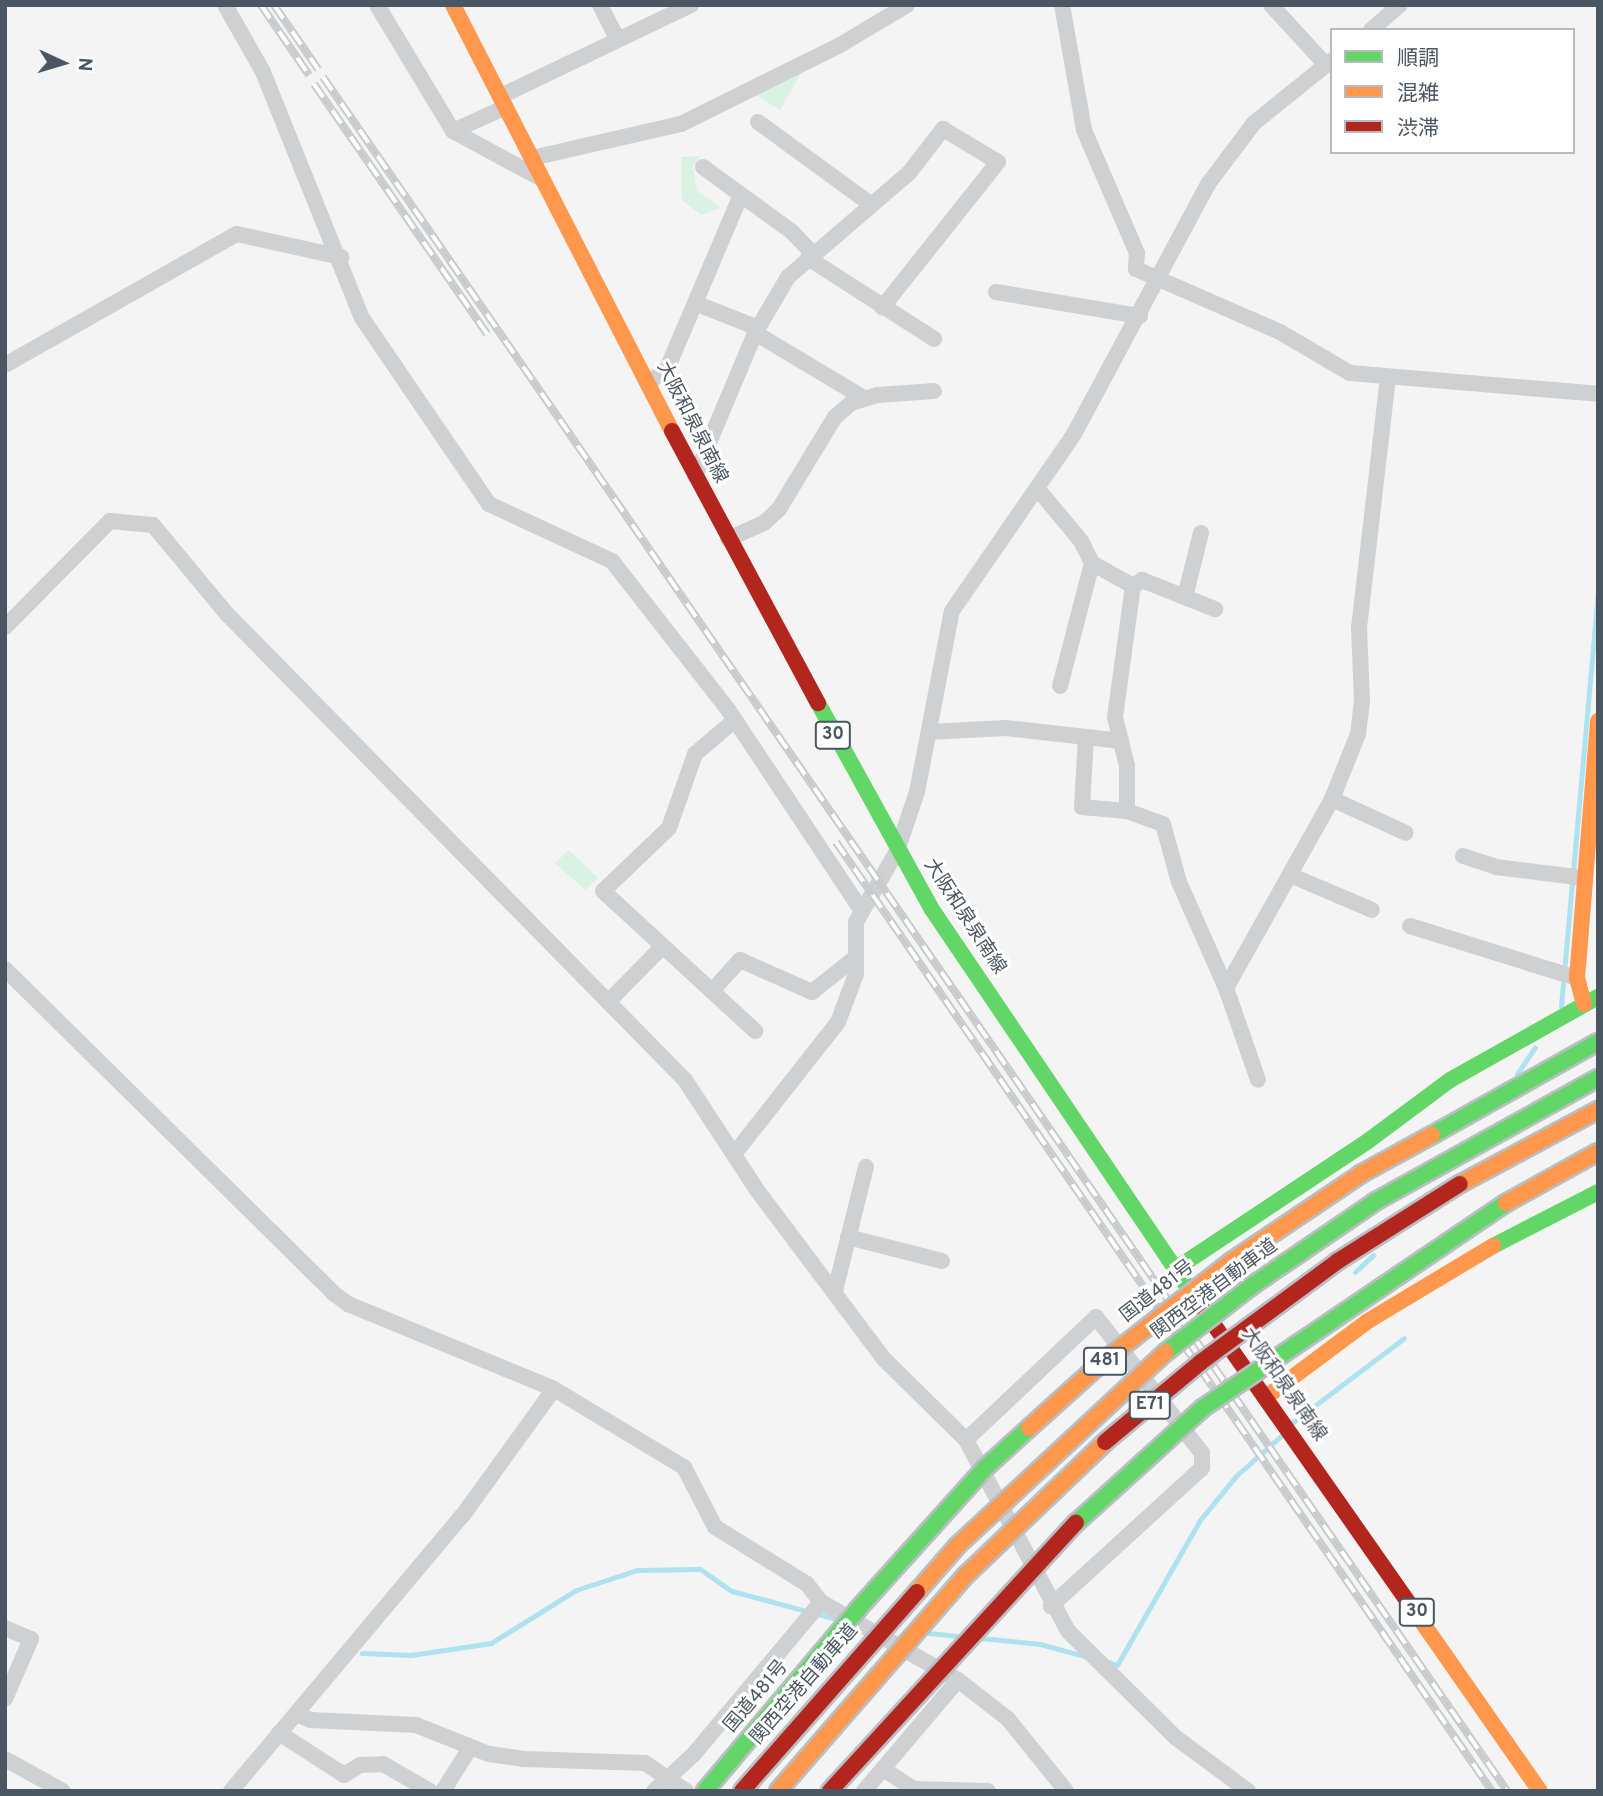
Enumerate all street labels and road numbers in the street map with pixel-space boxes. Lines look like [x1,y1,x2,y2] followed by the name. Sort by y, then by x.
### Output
[651,359,731,487] street label: 大阪和泉泉南線
[814,720,852,750] road number: 30
[918,855,1010,979] street label: 大阪和泉泉南線
[1147,1235,1283,1345] street label: 関西空港自動車道
[1117,1256,1199,1328] street label: 国道481号
[1236,1324,1330,1446] street label: 大阪和泉泉南線
[1082,1346,1128,1376] road number: 481
[1127,1390,1173,1420] road number: E71
[1398,1597,1436,1626] road number: 30
[747,1620,863,1750] street label: 関西空港自動車道
[720,1656,794,1738] street label: 国道481号

